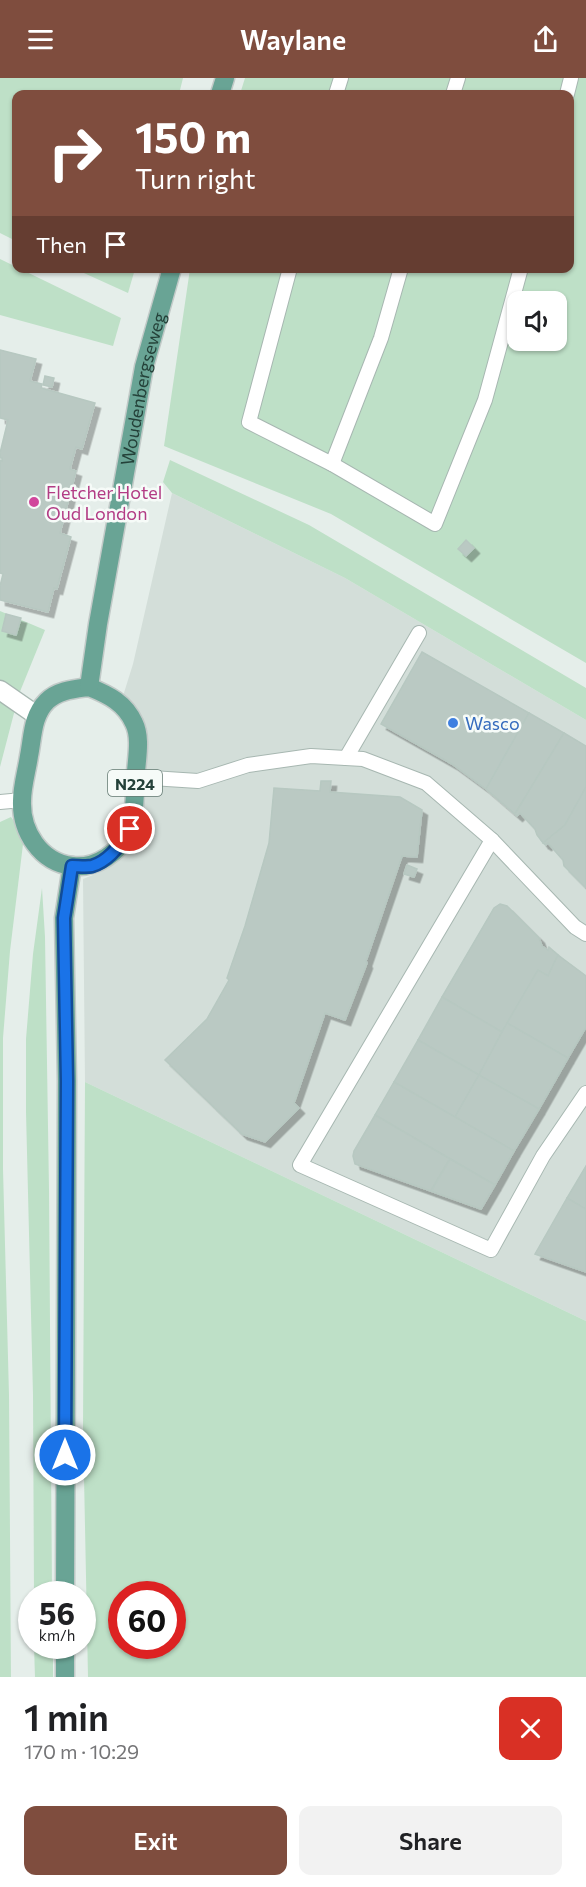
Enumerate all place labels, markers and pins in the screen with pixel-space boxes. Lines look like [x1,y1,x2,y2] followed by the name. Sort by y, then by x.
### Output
[46,481,162,524] place label: Fletcher Hotel Oud London
[27,495,41,509] marker: Fletcher Hotel Oud London
[465,712,520,734] place label: Wasco
[446,716,460,730] marker: Wasco
[104,803,155,854] pin

